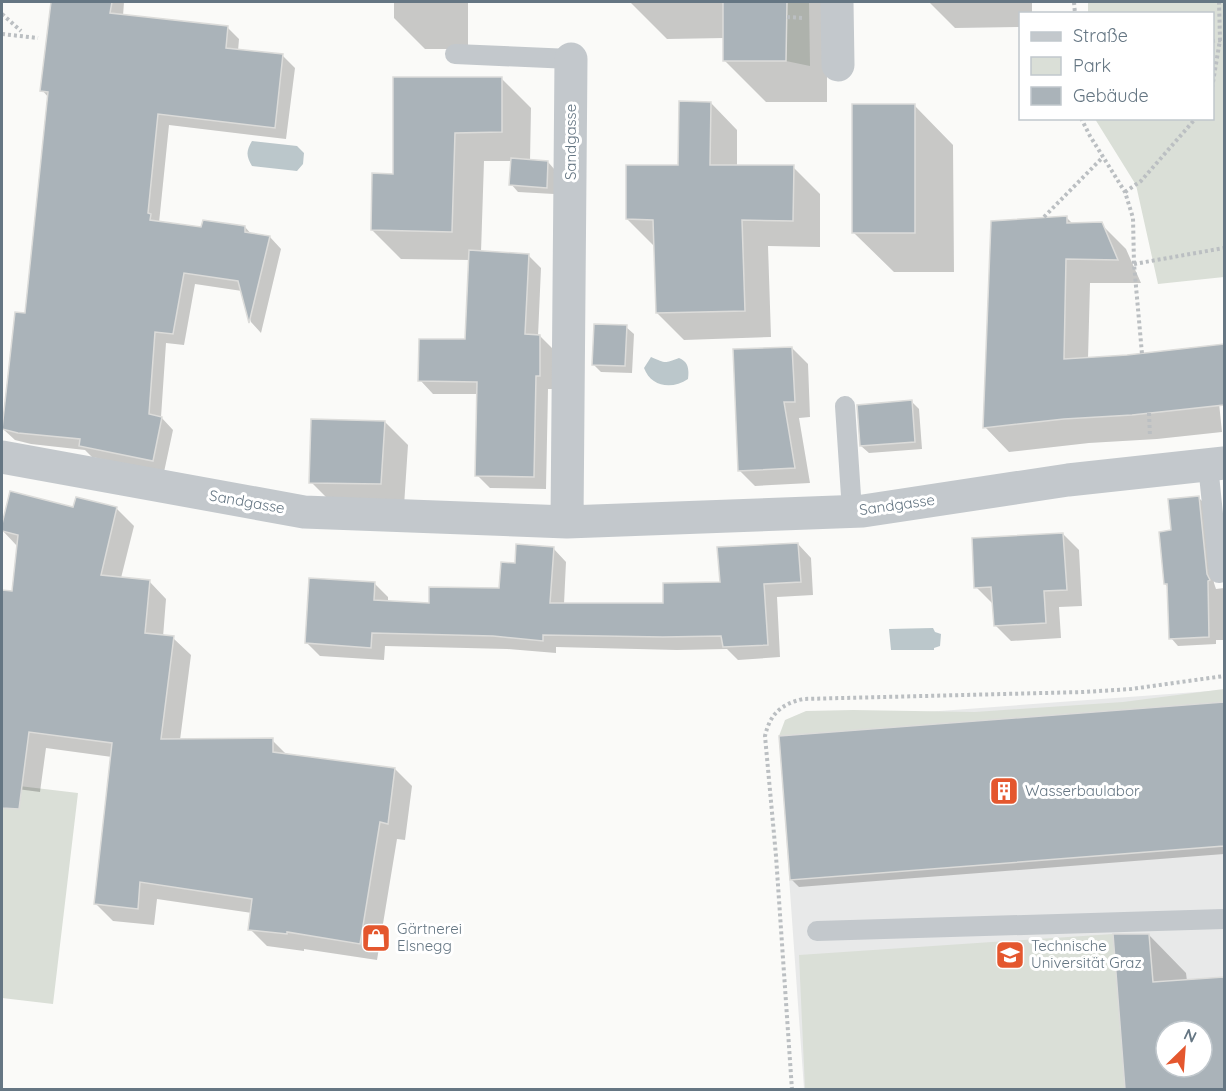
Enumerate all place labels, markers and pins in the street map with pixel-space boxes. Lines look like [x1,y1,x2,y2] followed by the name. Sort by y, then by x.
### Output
[988,775,1020,807] building icon: Wasserbaulabor
[1025,781,1140,800] place label: Wasserbaulabor
[397,919,462,955] place label: Gärtnerei Elsnegg
[360,922,392,954] shop icon: Gärtnerei Elsnegg
[1031,936,1142,972] place label: Technische Universität Graz
[994,939,1026,971] school or university icon: Technische Universität Graz

